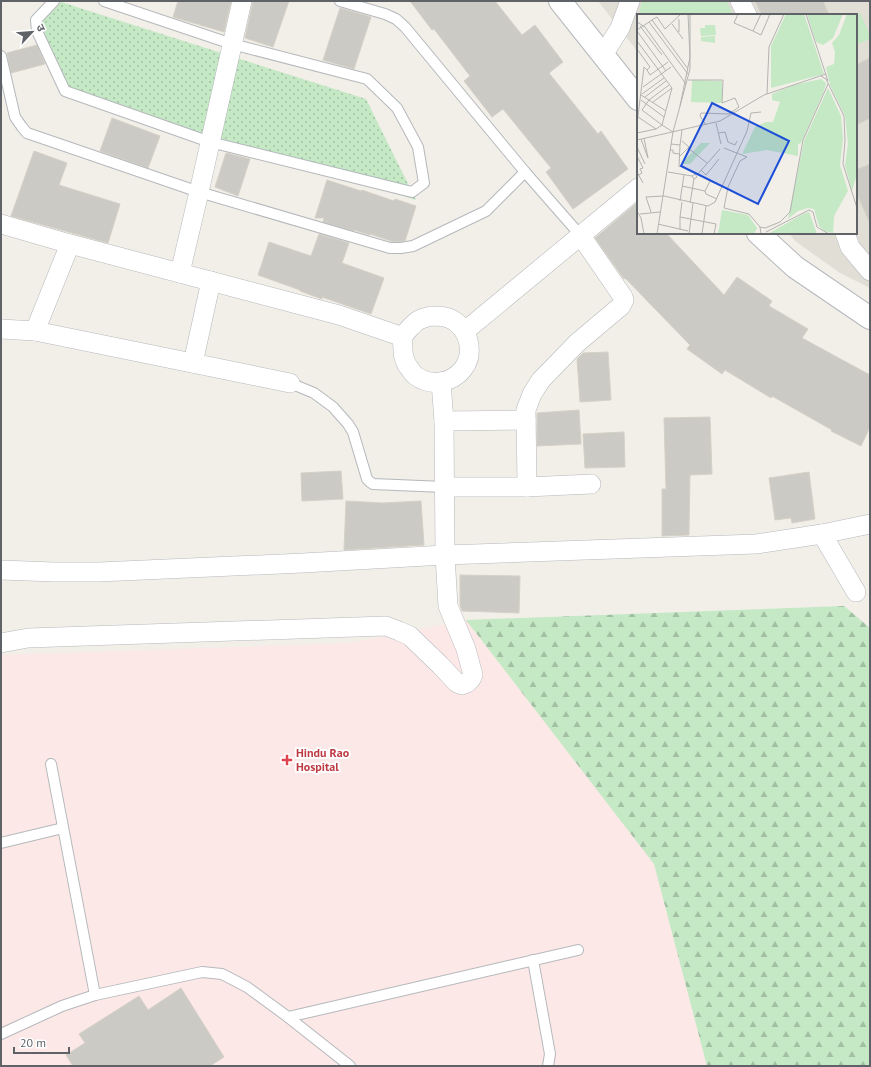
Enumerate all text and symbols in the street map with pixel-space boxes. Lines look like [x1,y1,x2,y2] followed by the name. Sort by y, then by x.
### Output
[12,12,52,52] north arrow
[637,14,857,234] inset map
[33,22,49,34] text: उ
[296,745,350,774] place label: Hindu Rao Hospital
[281,754,293,766] marker: Hindu Rao Hospital
[14,1029,69,1055] scale bar
[20,1035,46,1050] text: 20 m

